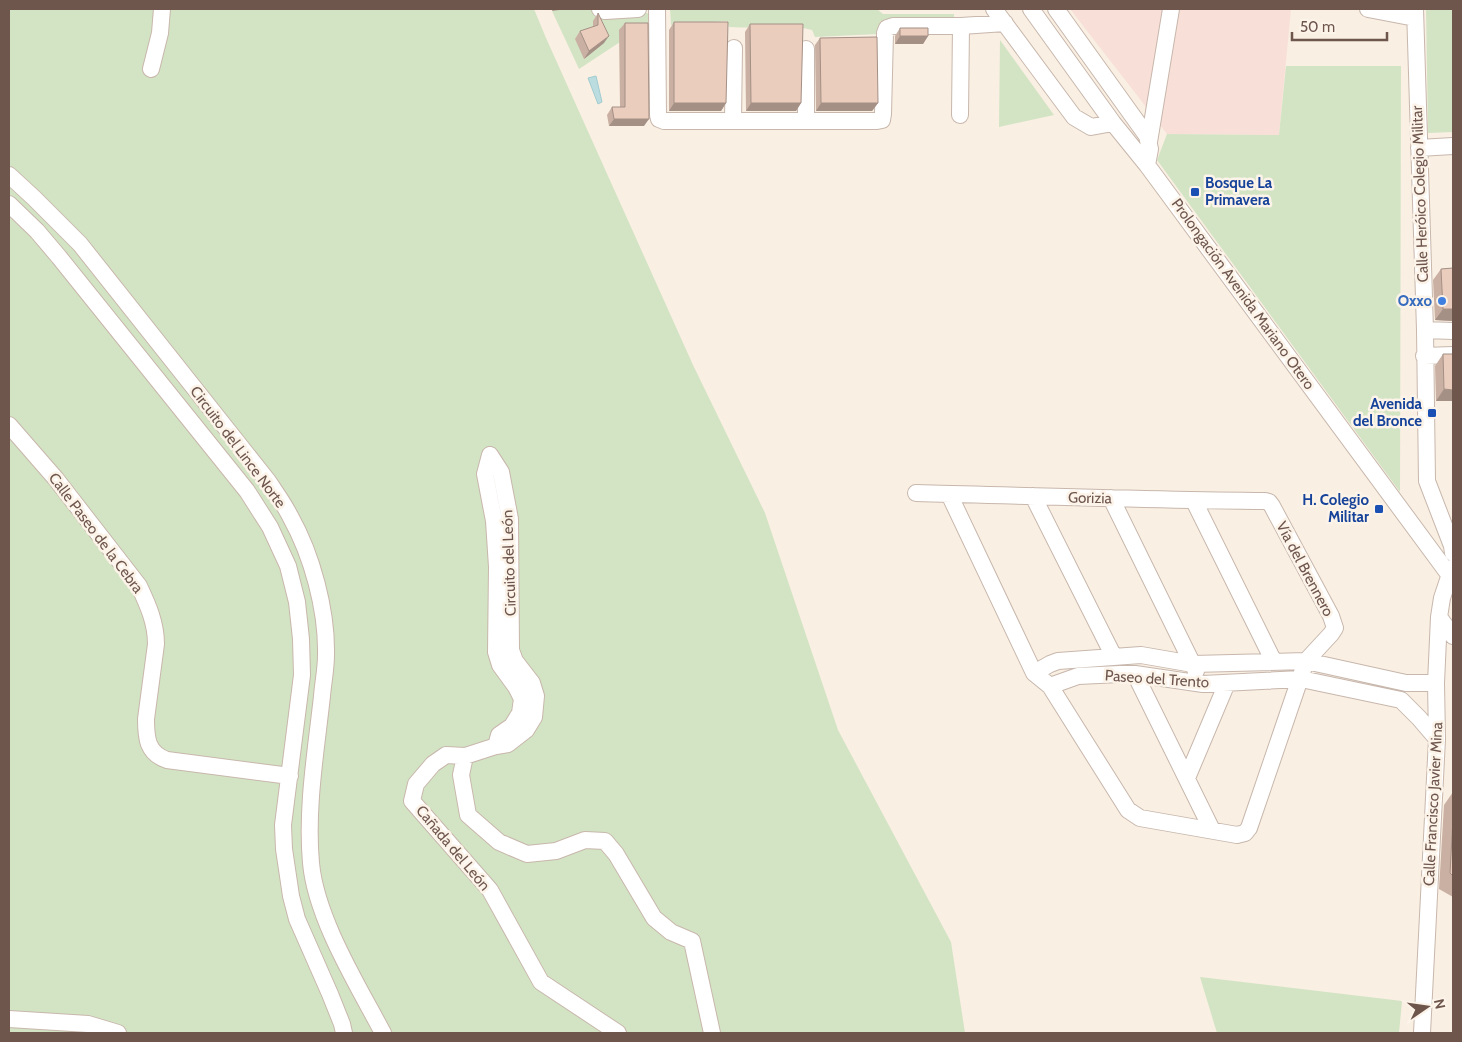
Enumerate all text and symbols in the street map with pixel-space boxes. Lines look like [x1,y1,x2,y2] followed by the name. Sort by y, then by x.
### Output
[1292,10,1387,42] scale bar
[1300,18,1335,36] text: 50 m
[1408,105,1432,283] street label: Calle Heróico Colegio Militar
[1205,174,1273,209] place label: Bosque La Primavera
[1189,186,1201,198] marker: Bosque La Primavera
[1168,195,1318,393] street label: Prolongación Avenida Mariano Otero
[1398,292,1432,310] place label: Oxxo
[1436,295,1448,307] marker: Oxxo
[186,383,290,512] street label: Circuito del Lince Norte
[1353,395,1423,430] place label: Avenida del Bronce
[1426,407,1438,419] marker: Avenida del Bronce
[45,469,148,597] street label: Calle Paseo de la Cebra
[1068,489,1113,507] street label: Gorizia
[1302,491,1369,526] place label: H. Colegio Militar
[1373,503,1385,515] marker: H. Colegio Militar
[498,509,520,617] street label: Circuito del León
[1272,518,1338,620] street label: Vía del Brennero
[1104,666,1210,692] street label: Paseo del Trento
[1420,721,1446,886] street label: Calle Francisco Javier Mina
[412,802,494,894] street label: Cañada del León
[1402,982,1452,1032] north arrow
[1430,997,1450,1011] text: N

